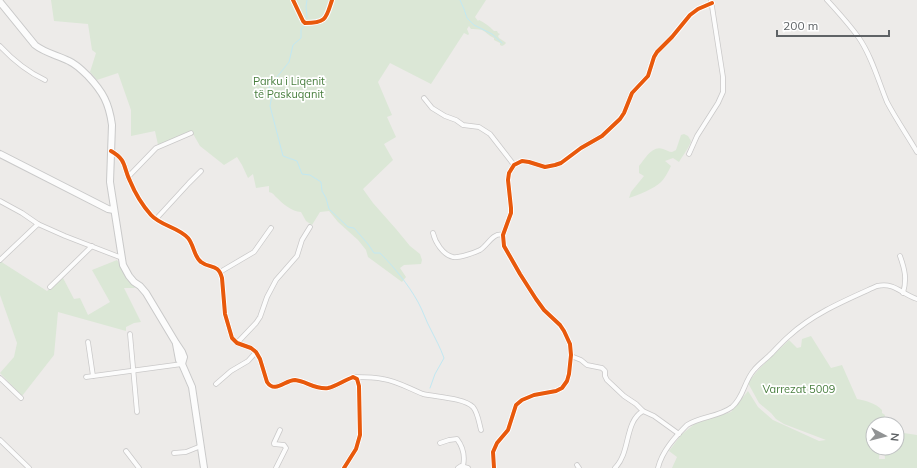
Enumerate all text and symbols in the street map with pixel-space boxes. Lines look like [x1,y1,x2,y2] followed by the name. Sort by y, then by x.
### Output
[777,12,889,38] scale bar
[783,18,818,33] text: 200 m
[253,74,325,101] park label: Parku i Liqenit të Paskuqanit
[763,382,835,396] park label: Varrezat 5009
[865,416,905,456] north arrow
[887,432,902,442] text: N

